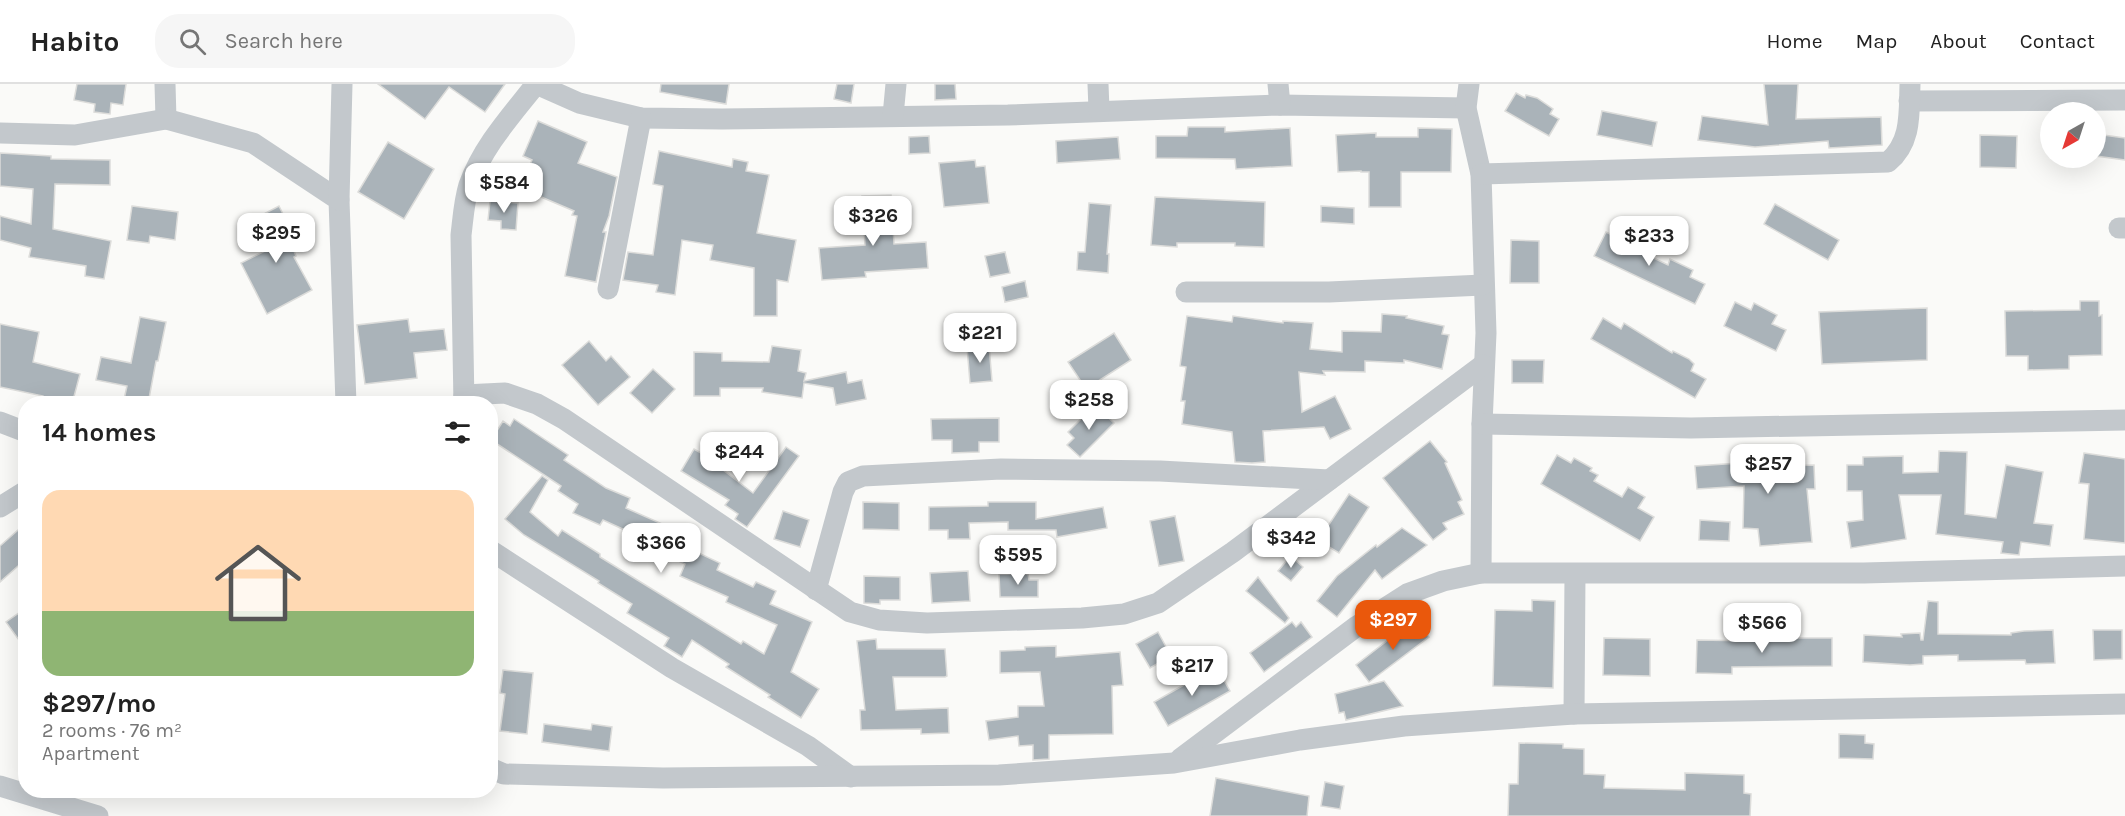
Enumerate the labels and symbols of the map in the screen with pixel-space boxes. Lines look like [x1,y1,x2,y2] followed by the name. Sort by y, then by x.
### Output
[2040,102,2106,168] north arrow
[468,163,540,214] pin: $584
[837,196,909,247] pin: $326
[240,213,312,264] pin: $295
[1613,216,1685,267] pin: $233
[944,313,1016,364] pin: $221
[1053,380,1125,431] pin: $258
[703,432,775,483] pin: $244
[1732,444,1804,495] pin: $257
[1255,518,1327,569] pin: $342
[625,523,697,574] pin: $366
[982,535,1054,586] pin: $595
[1357,600,1429,651] pin: $297
[1726,603,1798,654] pin: $566
[1156,646,1228,697] pin: $217

